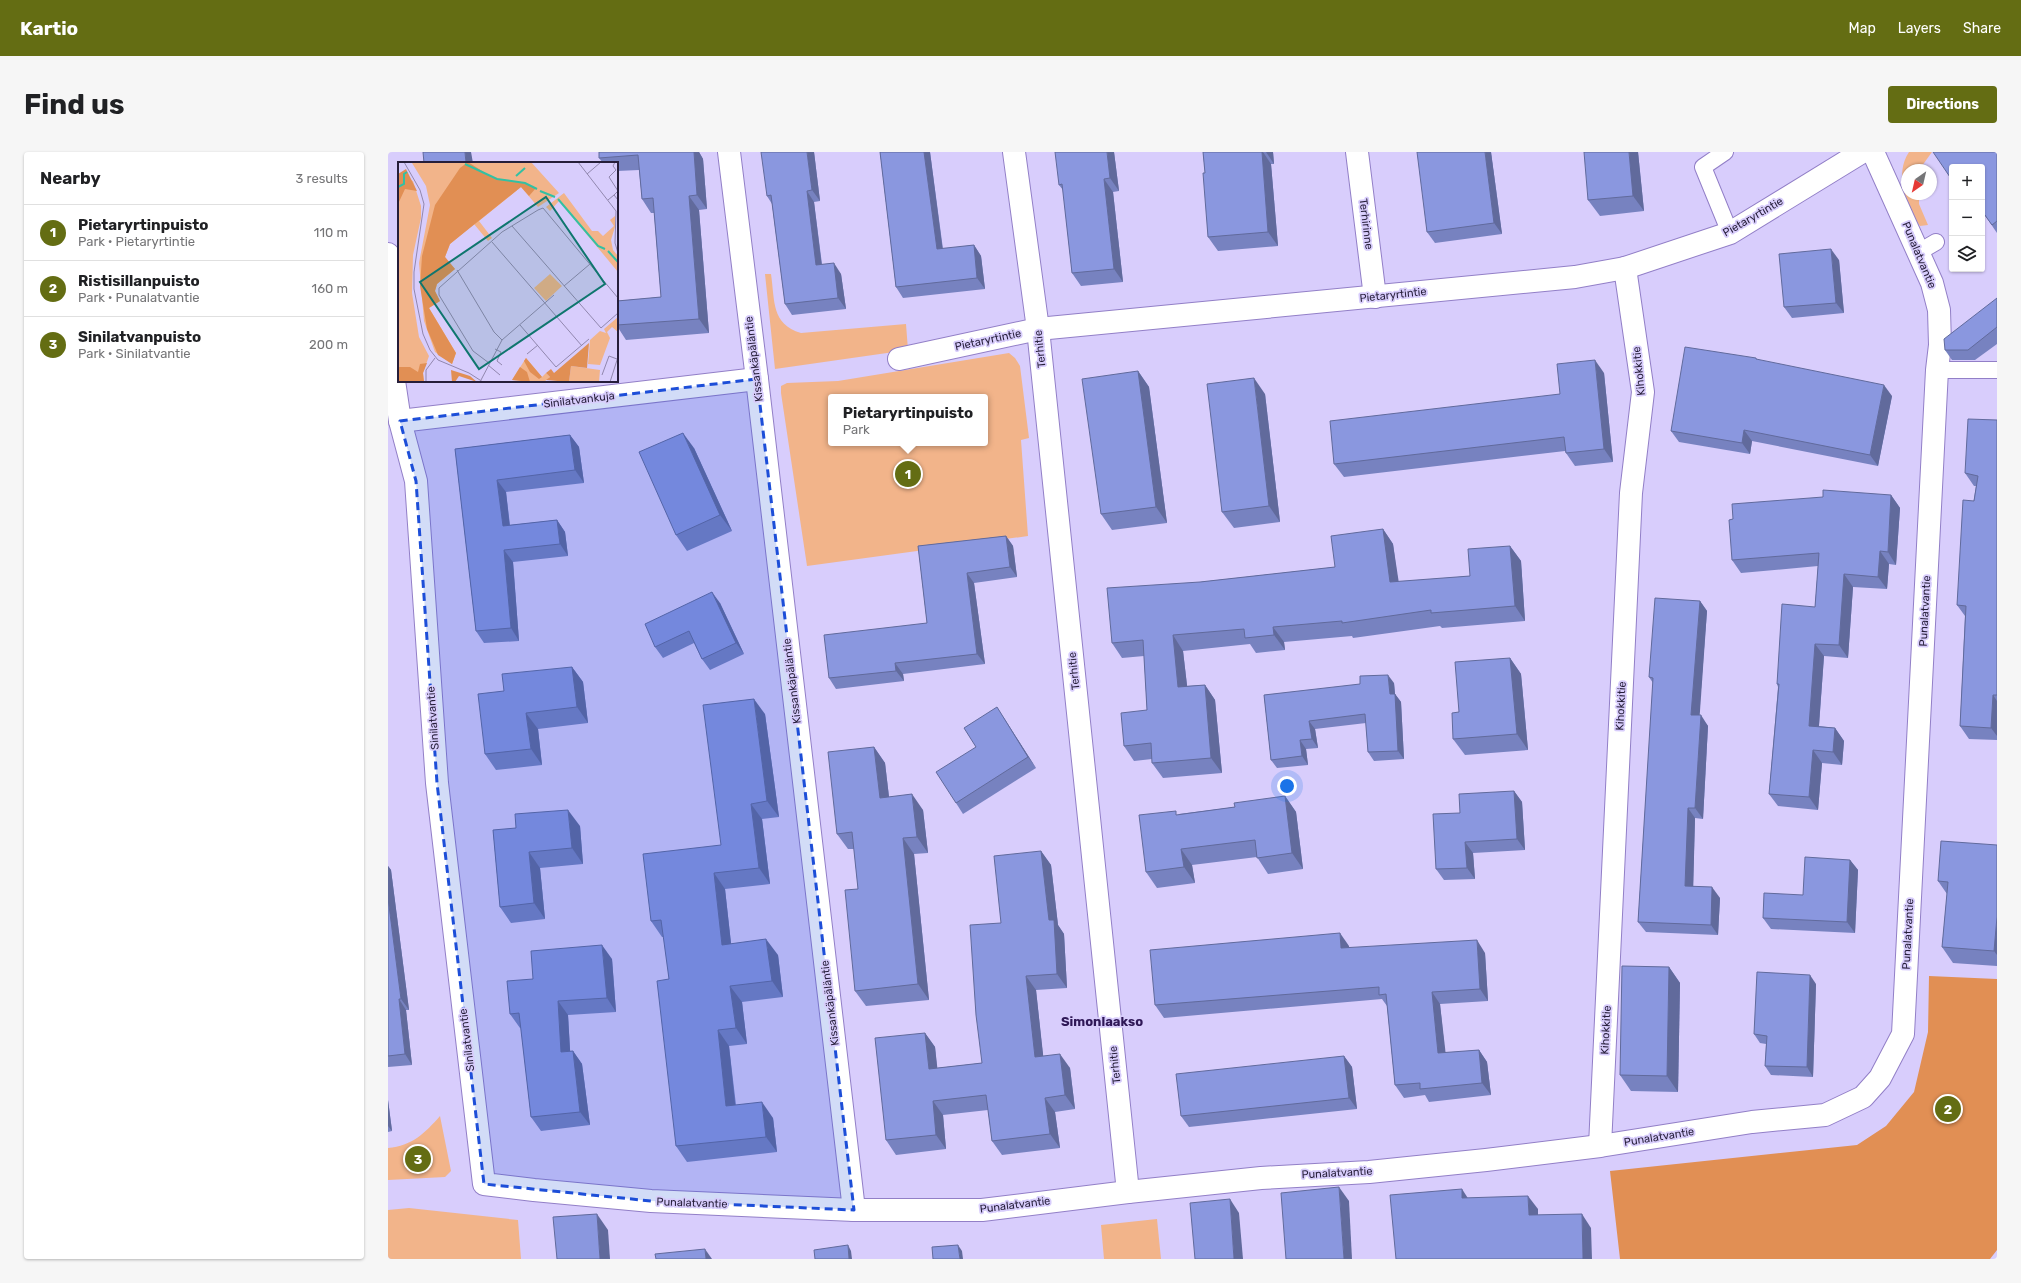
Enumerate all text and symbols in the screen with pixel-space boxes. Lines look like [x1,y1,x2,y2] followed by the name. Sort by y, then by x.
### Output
[20,17,78,40] text: Kartio
[1849,20,1876,37] text: Map
[1898,20,1941,37] text: Layers
[1963,20,2001,37] text: Share
[1888,86,1997,123] button: Directions
[24,88,124,121] text: Find us
[398,162,618,382] inset map
[1901,164,1937,200] north arrow
[1949,164,1985,272] map controls
[1949,164,1985,200] button: +
[40,168,101,188] text: Nearby
[296,171,348,186] text: 3 results
[1721,195,1785,239] street label: Pietaryrtintie
[1356,198,1376,250] street label: Terhirinne
[1949,200,1985,236] button: −
[78,216,209,234] text: Pietaryrtinpuisto
[1899,220,1939,290] street label: Punalatvantie
[50,225,56,240] text: 1
[314,225,348,240] text: 110 m
[78,234,195,249] text: Park · Pietaryrtintie
[1949,236,1985,272] button: layers
[78,272,200,290] text: Ristisillanpuisto
[49,281,57,296] text: 2
[312,281,348,296] text: 160 m
[1359,285,1427,305] street label: Pietaryrtintie
[78,290,200,305] text: Park · Punalatvantie
[742,316,766,402] street label: Kissankäpäläntie
[954,327,1022,353] street label: Pietaryrtintie
[78,328,201,346] text: Sinilatvanpuisto
[1032,329,1048,369] street label: Terhitie
[49,337,57,352] text: 3
[309,337,348,352] text: 200 m
[78,346,191,361] text: Park · Sinilatvantie
[1630,346,1648,396] street label: Kihokkitie
[543,389,615,411] street label: Sinilatvankuja
[828,394,988,446] popup
[843,404,973,422] text: Pietaryrtinpuisto
[843,422,870,437] text: Park
[895,459,921,489] pin: 1
[1917,575,1933,647] street label: Punalatvantie
[780,638,804,724] street label: Kissankäpäläntie
[1066,651,1082,691] street label: Terhitie
[1613,681,1629,731] street label: Kihokkitie
[424,686,442,750] street label: Sinilatvantie
[1277,776,1297,796] your location
[1900,898,1916,970] street label: Punalatvantie
[818,960,842,1046] street label: Kissankäpäläntie
[1598,1005,1614,1055] street label: Kihokkitie
[457,1008,477,1072] street label: Sinilatvantie
[1061,1014,1143,1029] district label: Simonlaakso
[1107,1045,1123,1085] street label: Terhitie
[1935,1094,1961,1124] pin: 2
[1623,1125,1695,1149] street label: Punalatvantie
[405,1144,431,1174] pin: 3
[1301,1165,1373,1181] street label: Punalatvantie
[979,1194,1051,1216] street label: Punalatvantie
[656,1195,728,1211] street label: Punalatvantie

